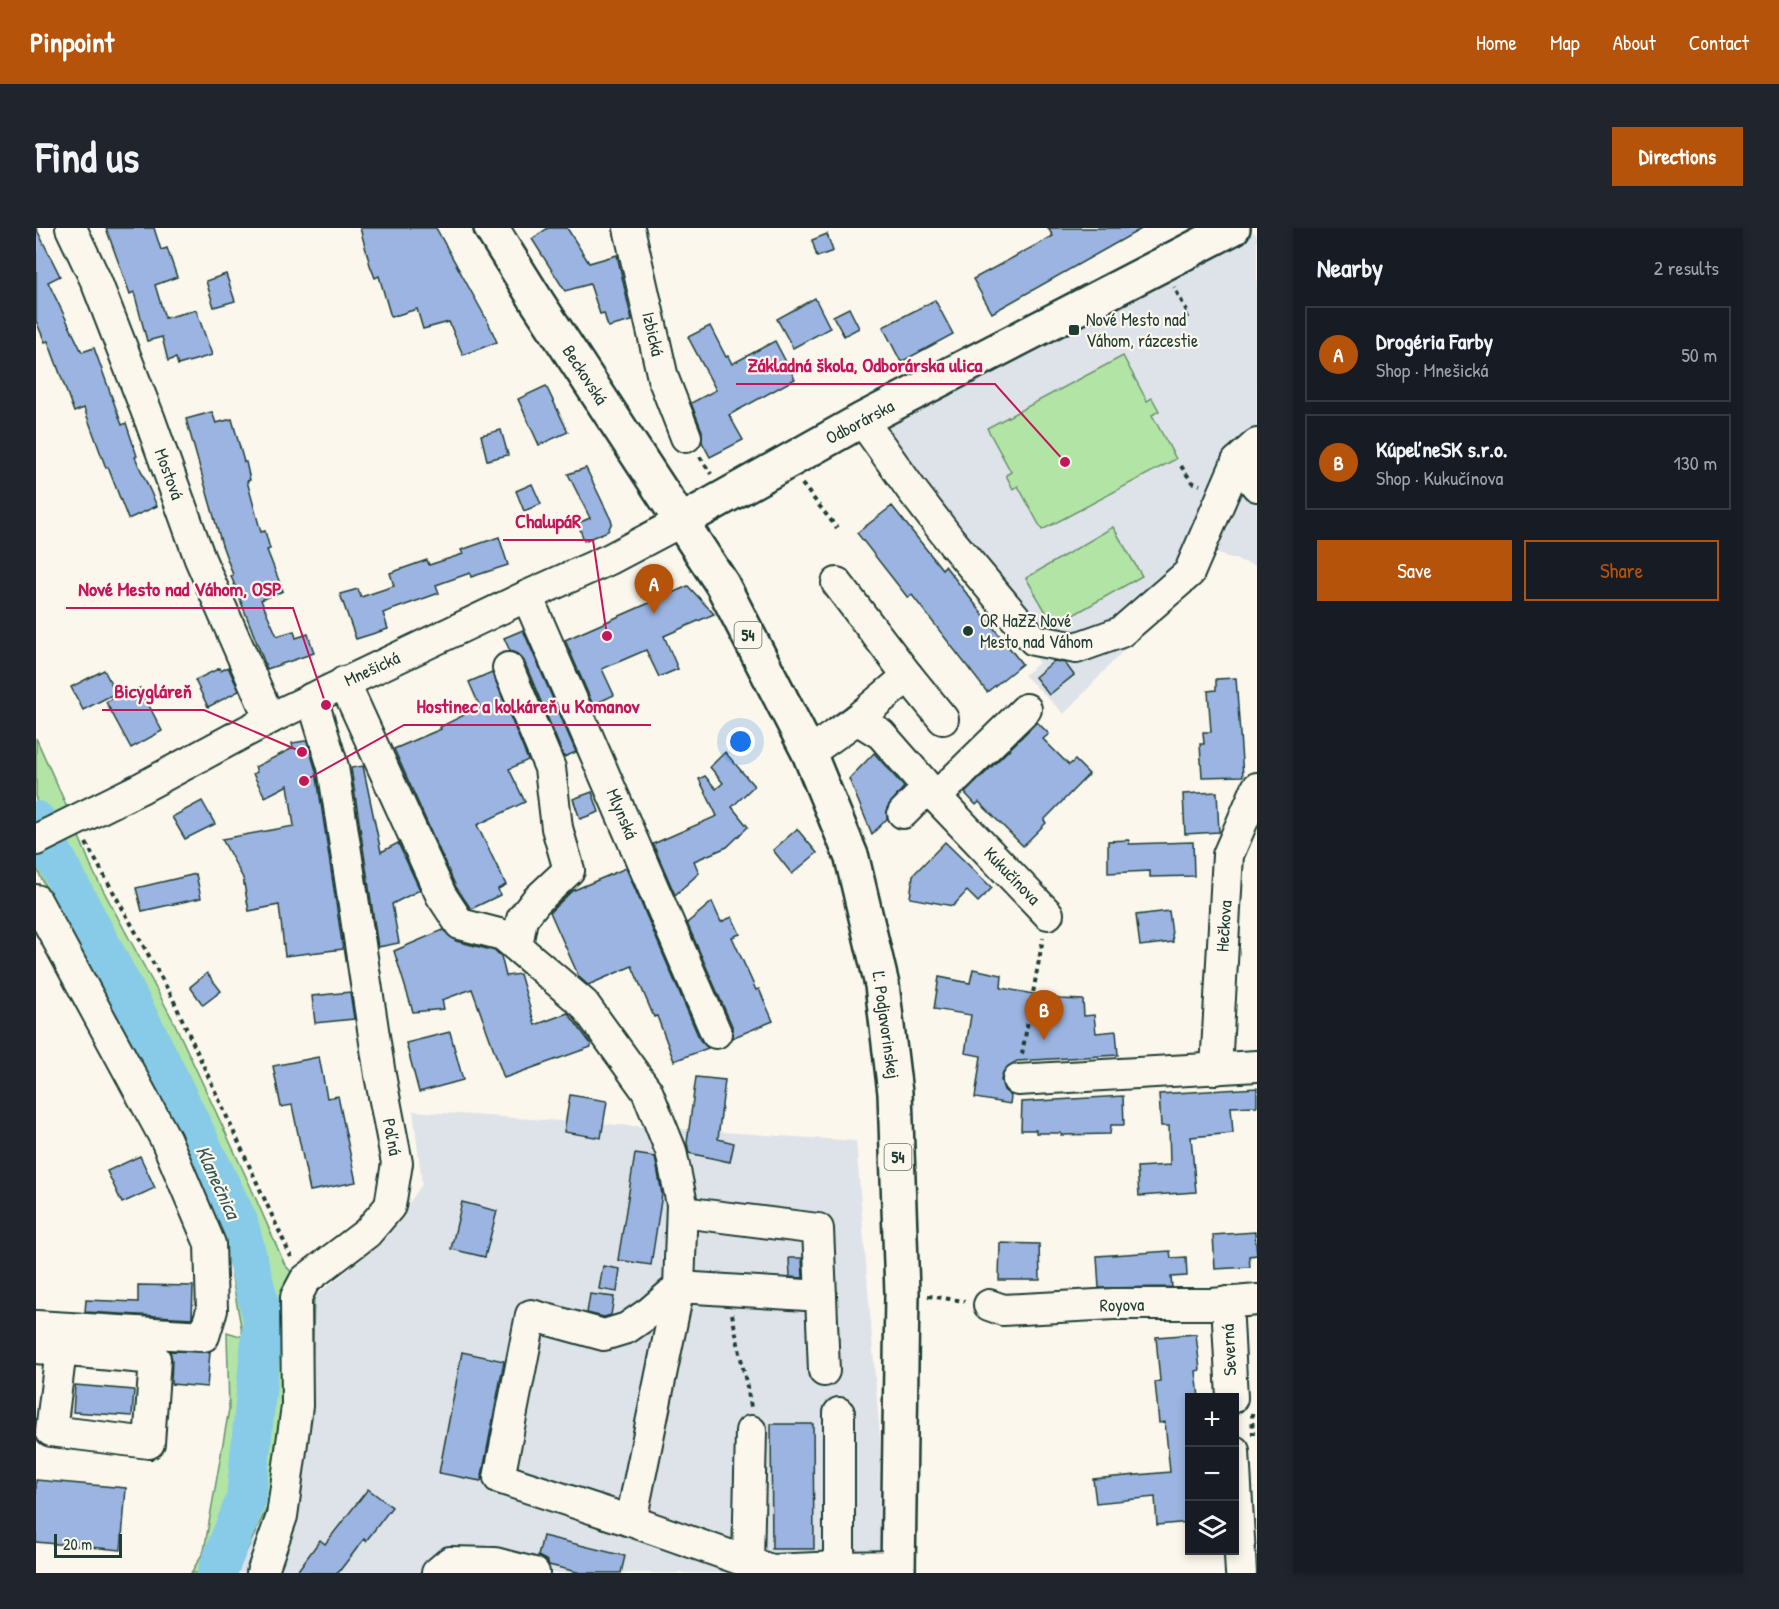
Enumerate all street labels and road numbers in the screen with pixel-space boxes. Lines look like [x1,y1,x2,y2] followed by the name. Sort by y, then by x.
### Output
[636,309,671,359] street label: Izbická
[557,340,614,409] street label: Beckovská
[821,393,898,450] street label: Odborárska
[149,445,190,503] street label: Mostová
[734,622,762,648] road number: 54
[340,645,404,692] street label: Mnešická
[601,785,644,843] street label: Mlynská
[978,841,1046,910] street label: Kukučínova
[1209,899,1238,953] street label: Hečkova
[867,970,906,1080] street label: Ľ. Podjavorinskej
[377,1116,408,1158] street label: Poľná
[884,1144,912,1170] road number: 54
[1099,1292,1144,1317] street label: Royova
[1215,1323,1242,1377] street label: Severná

